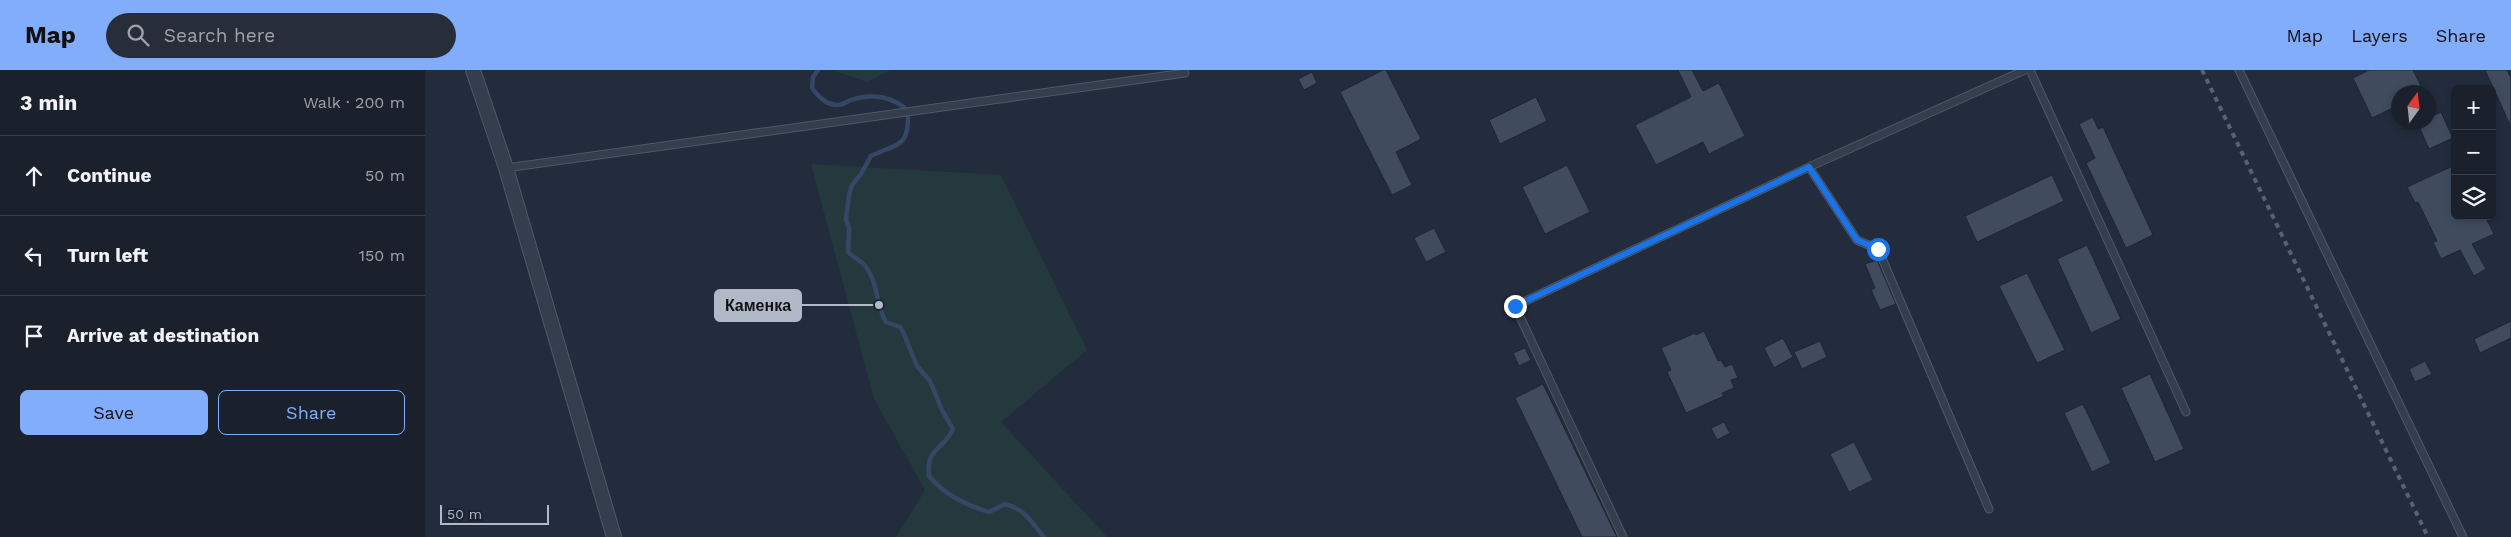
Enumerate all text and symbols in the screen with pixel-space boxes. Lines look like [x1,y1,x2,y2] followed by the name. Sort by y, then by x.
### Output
[106,13,456,58] search box
[25,21,76,49] text: Map
[124,21,152,49] icon: search
[164,24,275,47] text: Search here
[2286,25,2323,46] text: Map
[2351,25,2408,46] text: Layers
[2436,25,2486,46] text: Share
[2391,85,2436,130] north arrow
[2451,85,2496,220] map controls
[2451,85,2496,130] button: +
[20,90,77,115] text: 3 min
[303,93,405,112] text: Walk · 200 m
[2451,130,2496,175] button: −
[20,162,48,190] icon: ahead
[67,164,151,187] text: Continue
[365,166,405,185] text: 50 m
[2451,175,2496,220] button: layers
[1867,238,1890,261] route start
[20,242,48,270] icon: left
[67,244,148,267] text: Turn left
[359,246,405,265] text: 150 m
[715,290,801,321] callout: Каменка
[1504,295,1527,318] route end
[725,296,791,315] text: Каменка
[20,322,48,350] icon: arrive
[67,324,259,347] text: Arrive at destination
[20,390,208,435] button: Save
[218,390,405,435] button: Share
[440,502,549,525] scale bar
[447,506,482,522] text: 50 m

